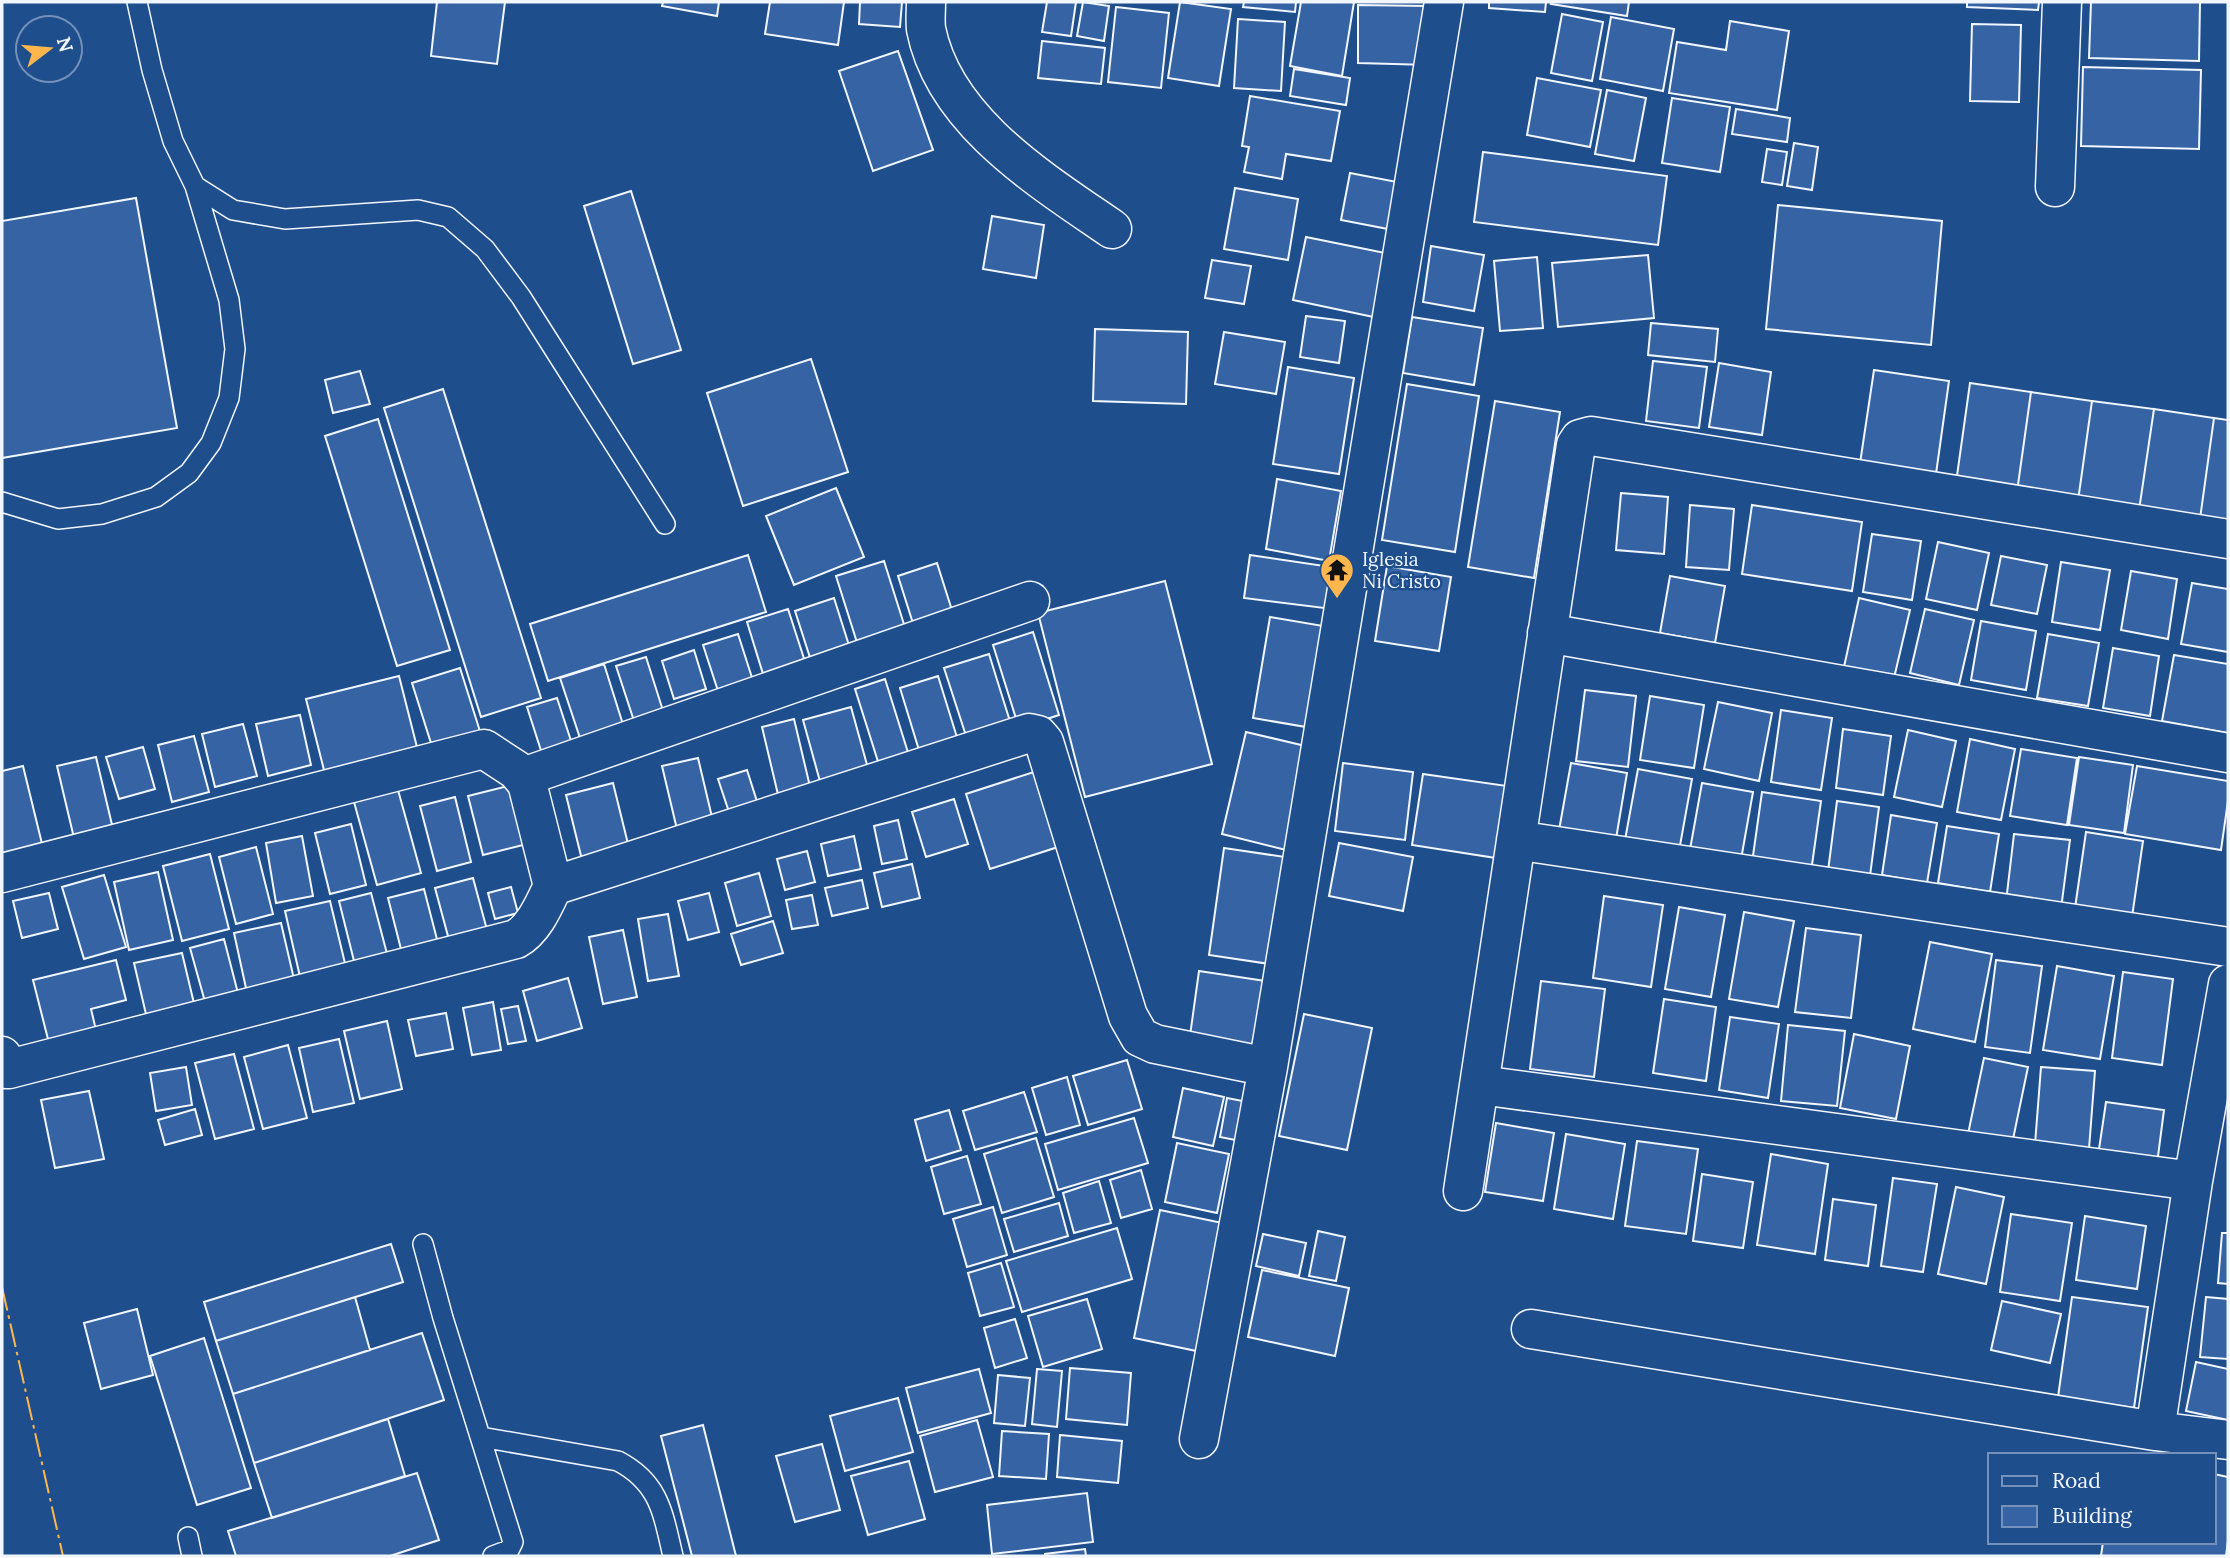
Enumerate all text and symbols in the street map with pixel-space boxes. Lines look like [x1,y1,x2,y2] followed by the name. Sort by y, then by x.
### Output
[14,14,84,84] north arrow
[52,34,79,55] text: N
[1362,547,1441,593] place label: Iglesia Ni Cristo
[1318,551,1356,600] temple icon: Iglesia Ni Cristo
[1988,1453,2216,1544] legend
[2052,1467,2101,1494] text: Road
[2052,1502,2132,1529] text: Building

